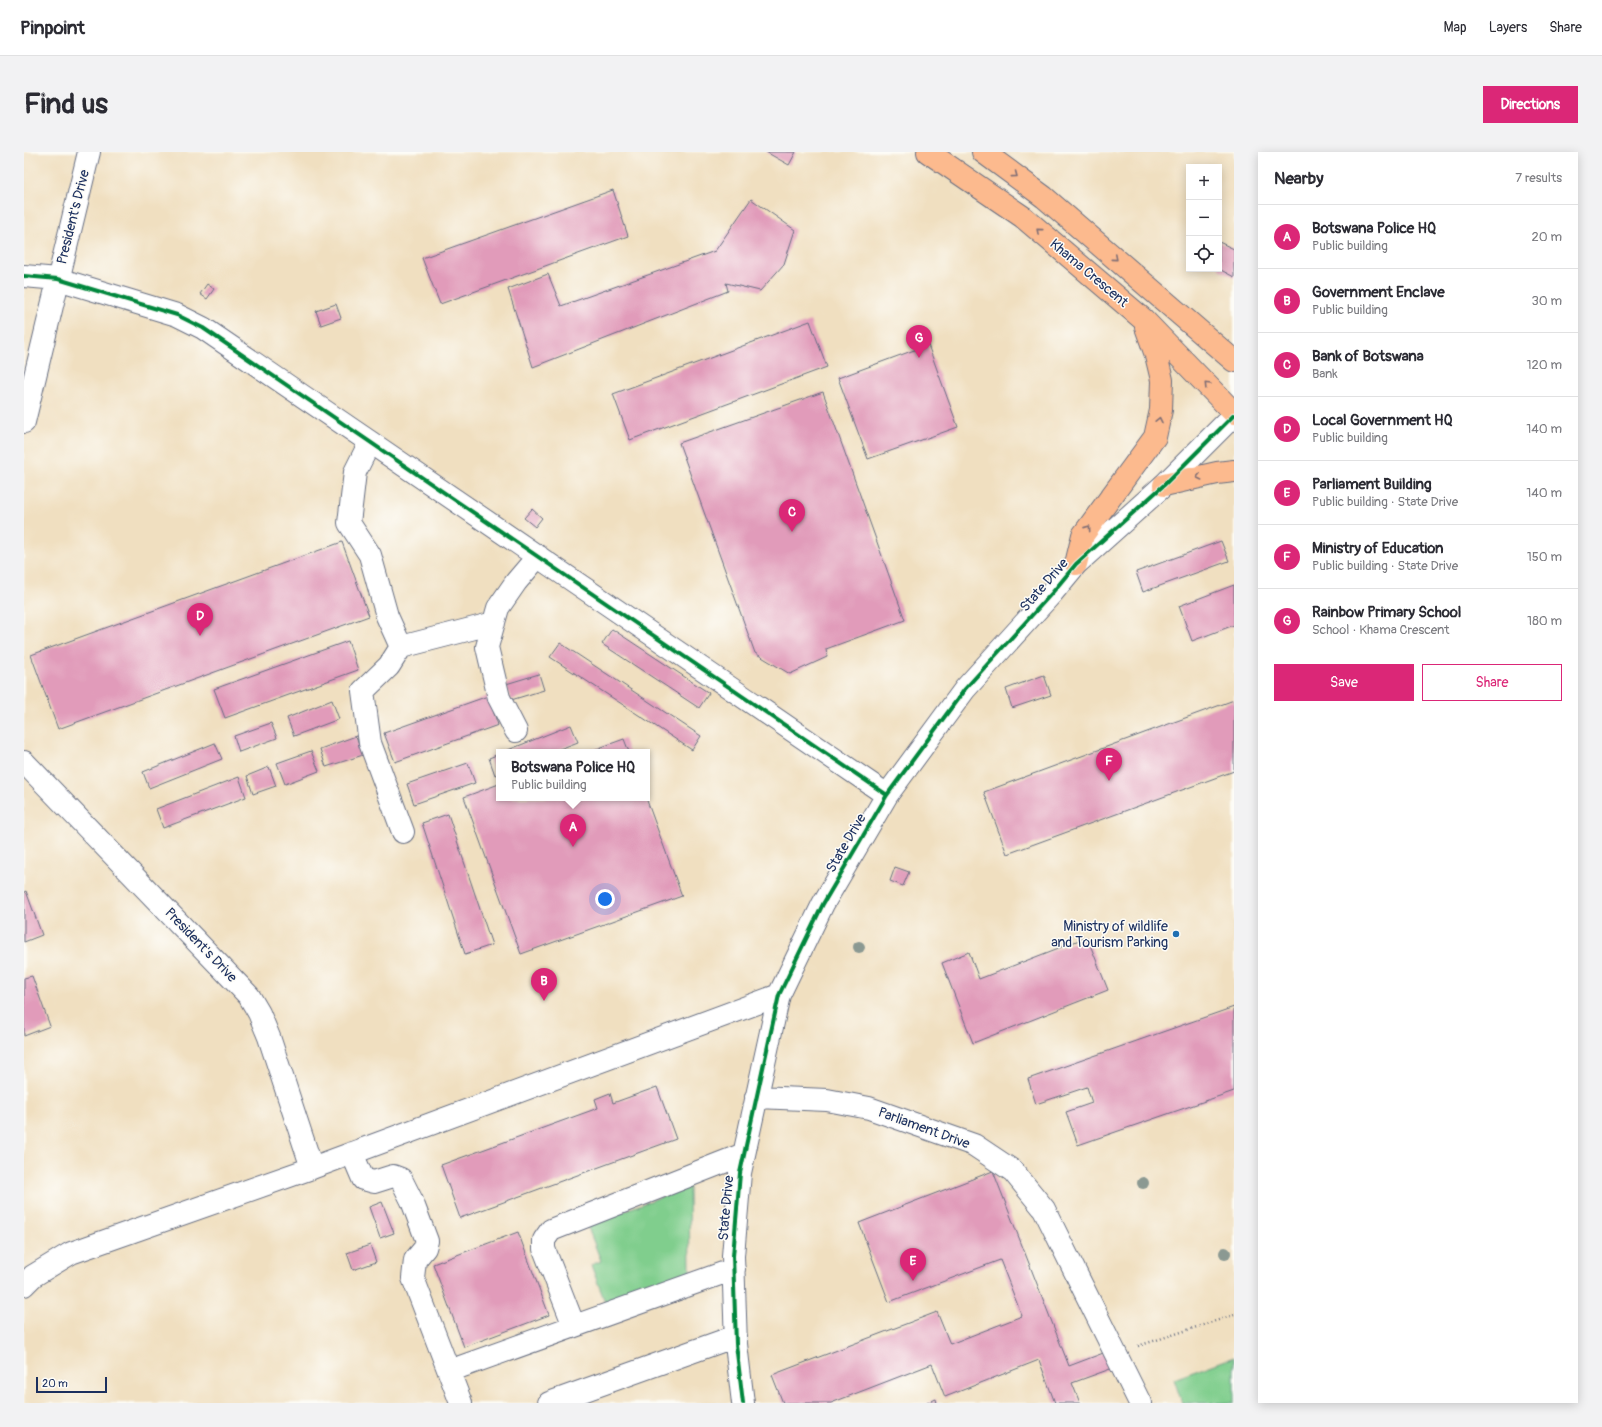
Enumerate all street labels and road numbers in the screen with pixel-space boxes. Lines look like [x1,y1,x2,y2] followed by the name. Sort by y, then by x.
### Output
[53,168,93,266] street label: President's Drive
[1046,235,1132,311] street label: Khama Crescent
[1016,555,1072,615] street label: State Drive
[822,810,870,876] street label: State Drive
[161,904,241,986] street label: President's Drive
[876,1104,972,1153] street label: Parliament Drive
[715,1175,737,1241] street label: State Drive

